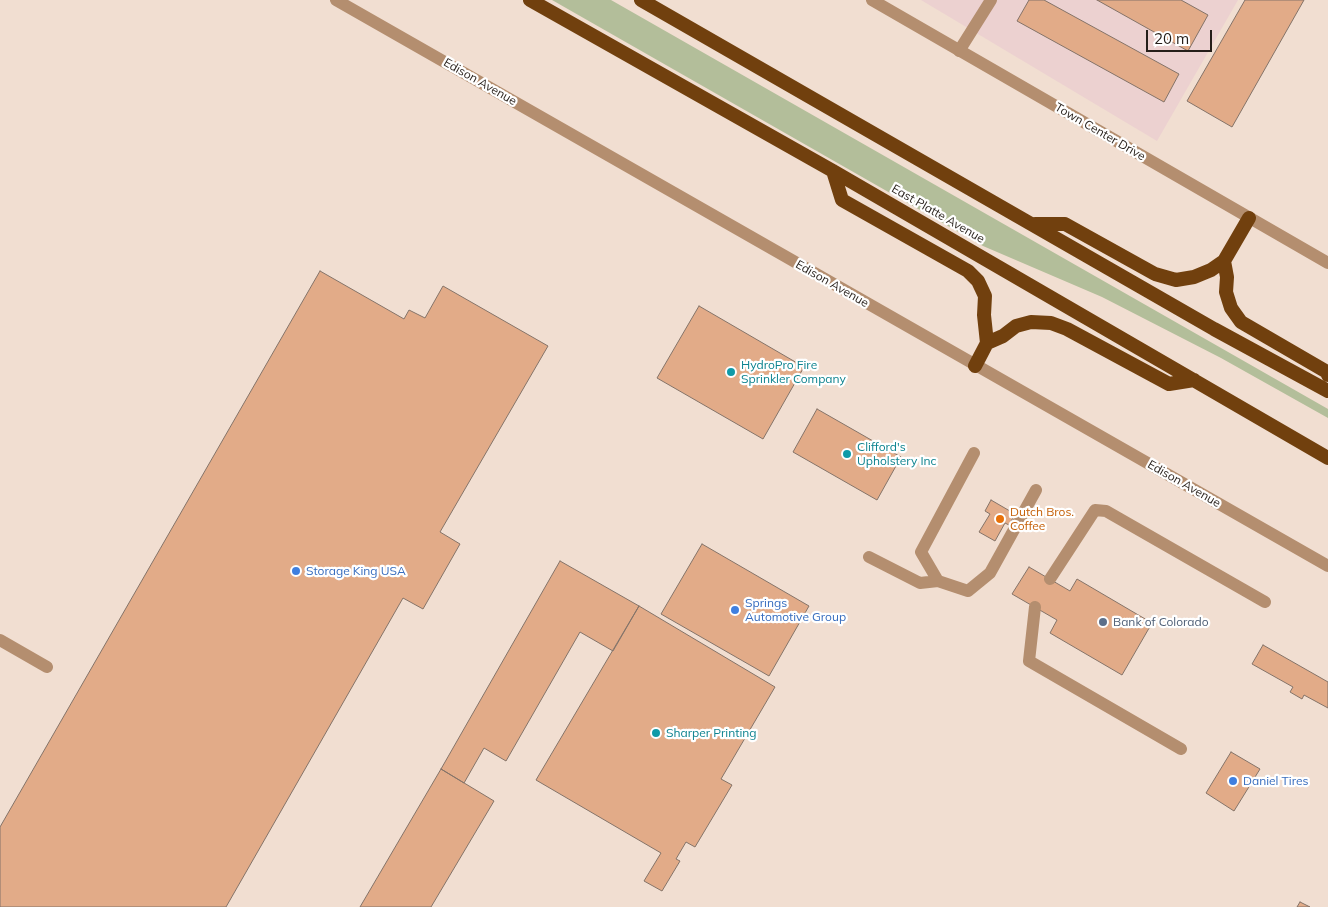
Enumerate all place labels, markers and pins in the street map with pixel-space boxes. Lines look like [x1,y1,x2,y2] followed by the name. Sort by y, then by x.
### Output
[741,358,846,386] place label: HydroPro Fire Sprinkler Company
[725,366,737,378] marker: HydroPro Fire Sprinkler Company
[857,440,937,468] place label: Clifford's Upholstery Inc
[841,448,853,460] marker: Clifford's Upholstery Inc
[1010,505,1074,533] place label: Dutch Bros. Coffee
[994,513,1006,525] marker: Dutch Bros. Coffee
[306,564,406,578] place label: Storage King USA
[290,565,302,577] marker: Storage King USA
[745,596,846,624] place label: Springs Automotive Group
[729,604,741,616] marker: Springs Automotive Group
[1113,615,1209,629] place label: Bank of Colorado
[1097,616,1109,628] marker: Bank of Colorado
[666,726,757,740] place label: Sharper Printing
[650,727,662,739] marker: Sharper Printing
[1243,774,1308,788] place label: Daniel Tires
[1227,775,1239,787] marker: Daniel Tires

